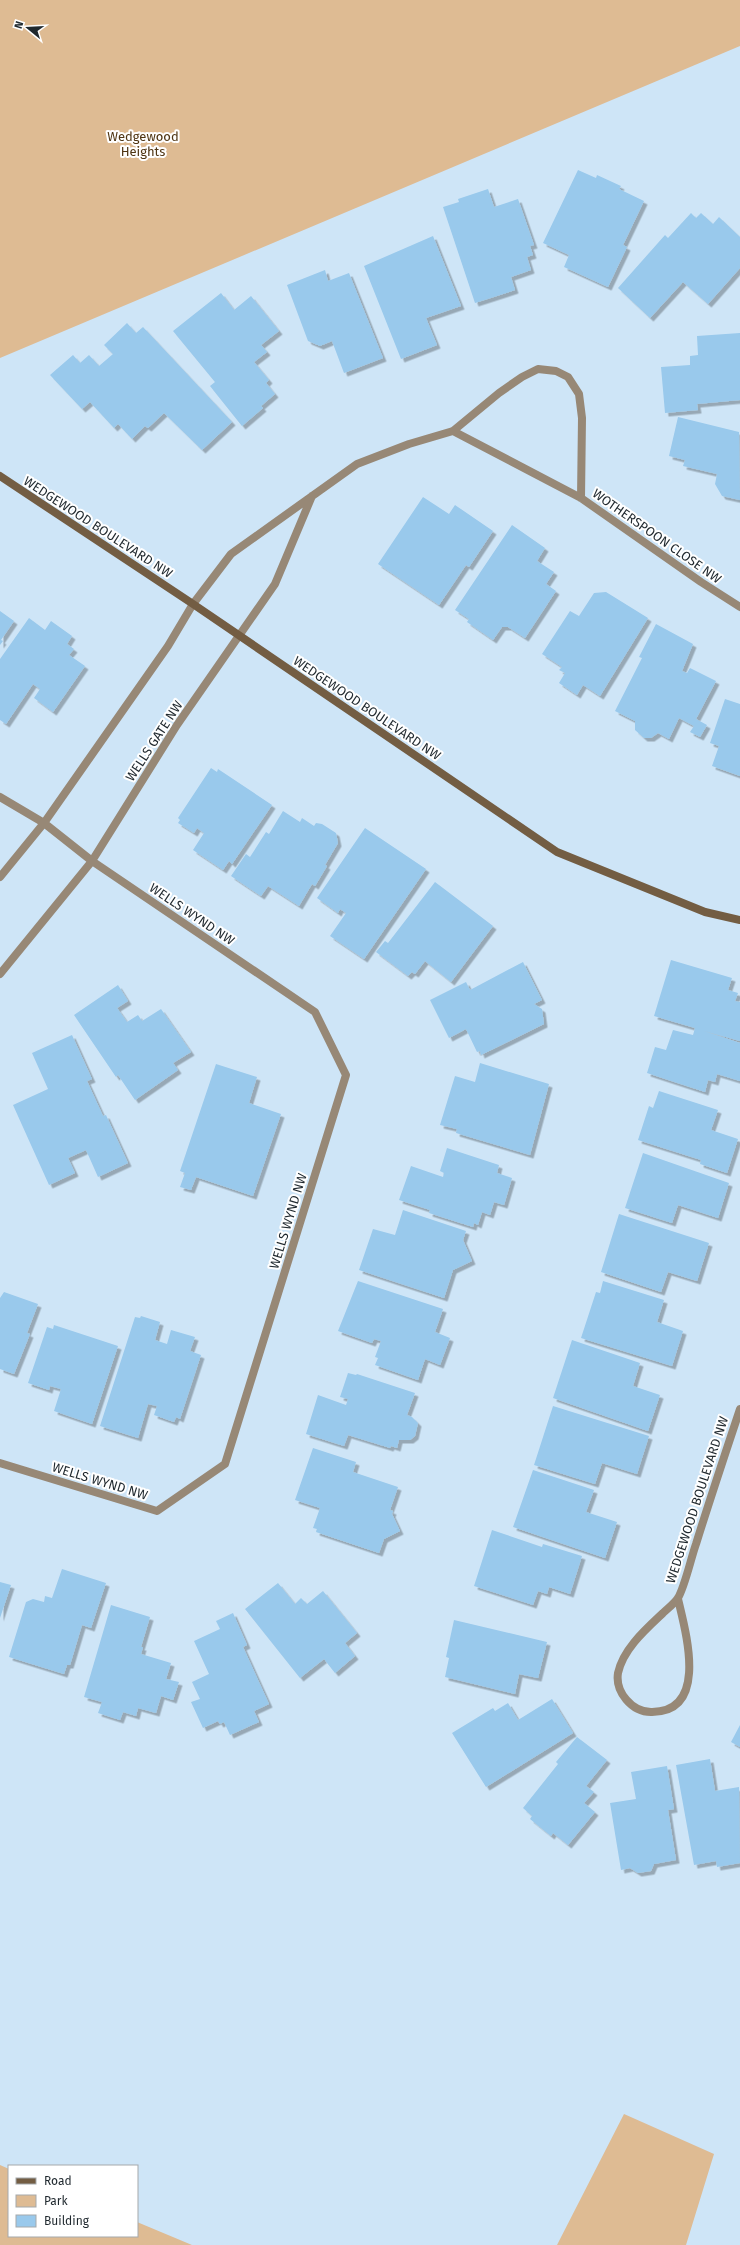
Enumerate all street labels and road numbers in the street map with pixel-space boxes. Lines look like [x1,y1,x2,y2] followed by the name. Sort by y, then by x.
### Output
[21,473,175,581] street label: WEDGEWOOD BOULEVARD NW
[590,486,725,586] street label: WOTHERSPOON CLOSE NW
[290,653,444,763] street label: WEDGEWOOD BOULEVARD NW
[122,698,186,784] street label: WELLS GATE NW
[147,880,238,948] street label: WELLS WYND NW
[266,1171,310,1271] street label: WELLS WYND NW
[663,1414,731,1585] street label: WEDGEWOOD BOULEVARD NW
[50,1459,150,1503] street label: WELLS WYND NW

